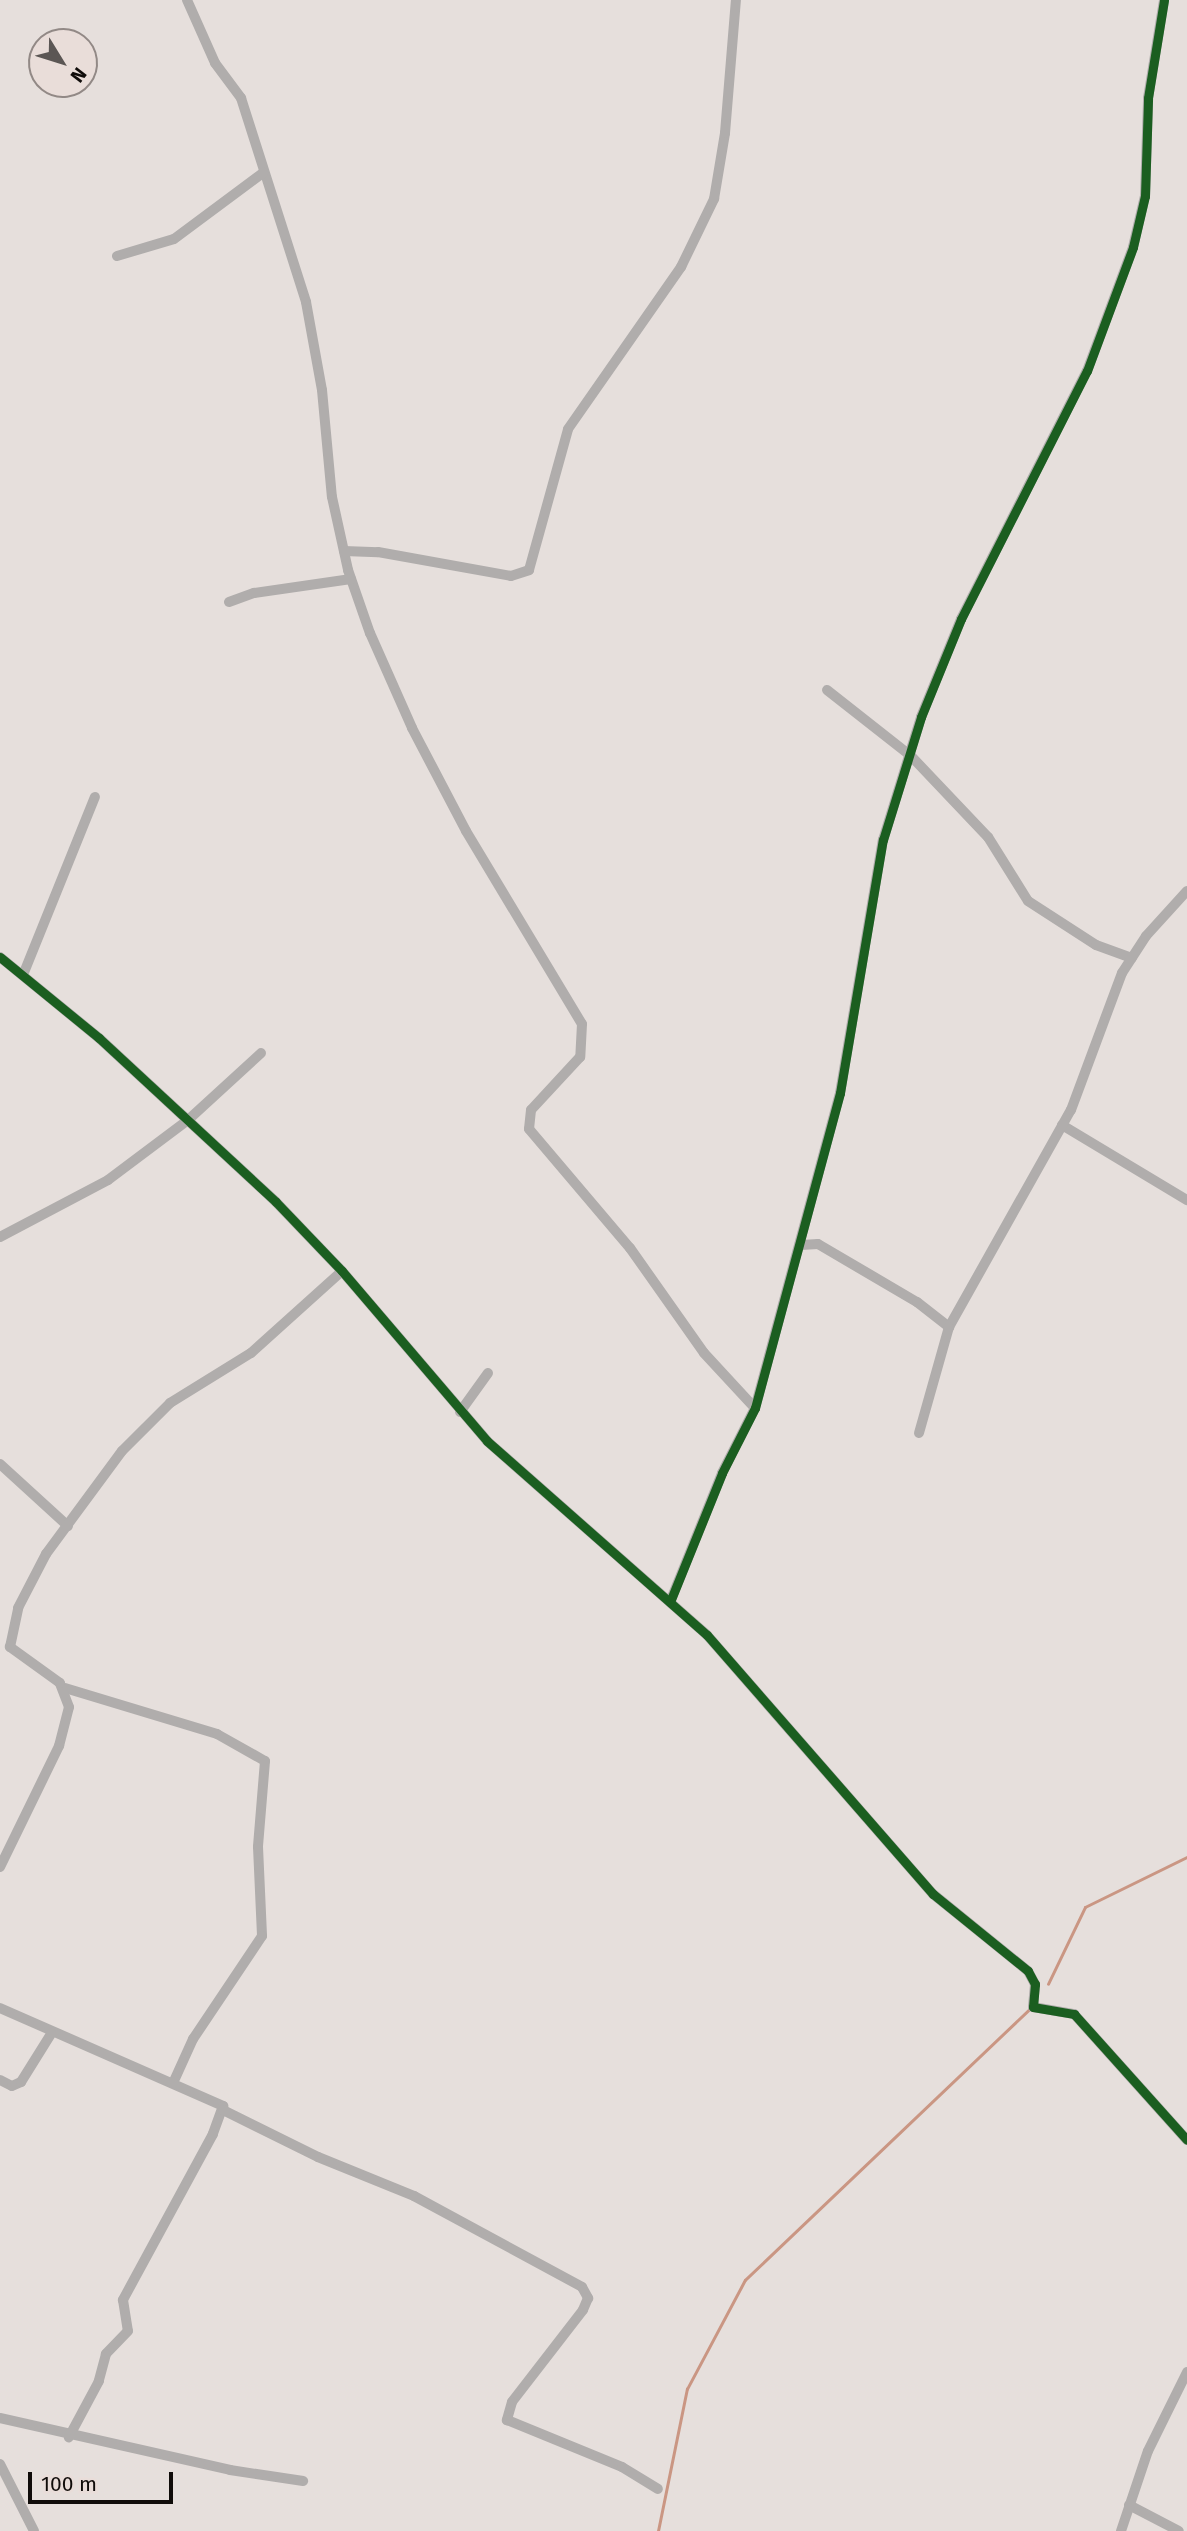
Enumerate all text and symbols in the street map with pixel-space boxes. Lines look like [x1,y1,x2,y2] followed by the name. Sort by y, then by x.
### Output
[28,28,98,98] north arrow
[65,63,91,87] text: N
[32,2458,177,2502] scale bar
[41,2471,97,2497] text: 100 m

